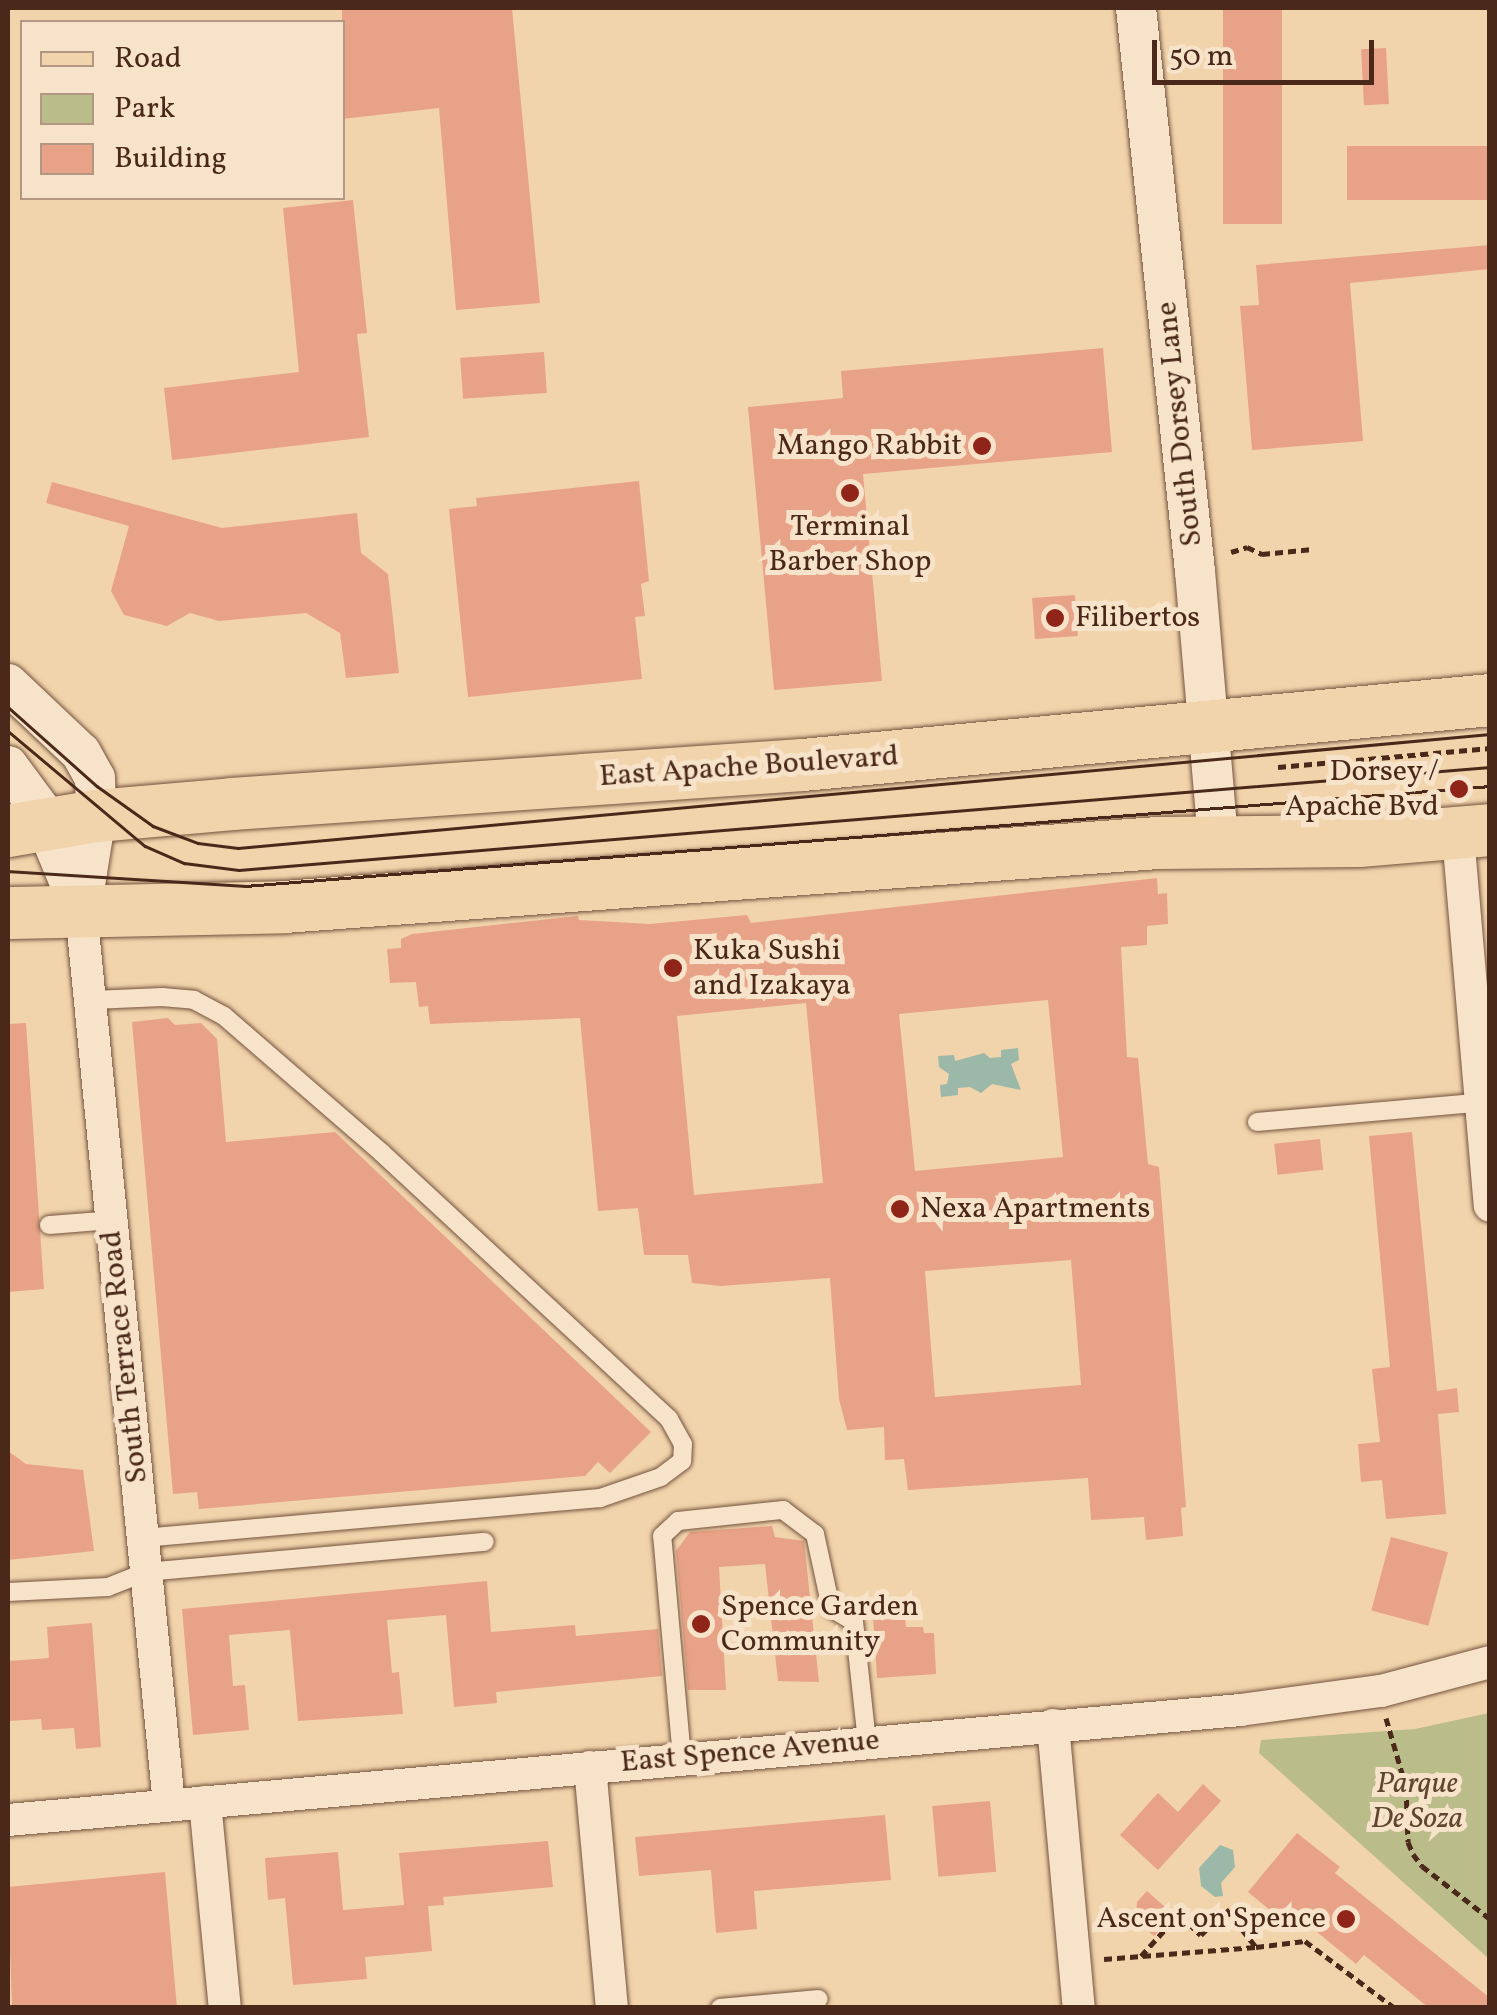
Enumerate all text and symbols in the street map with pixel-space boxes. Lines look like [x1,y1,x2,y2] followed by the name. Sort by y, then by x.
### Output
[20,20,345,200] legend
[1157,20,1380,82] scale bar
[1169,36,1233,78] text: 50 m
[114,38,182,80] text: Road
[114,88,175,130] text: Park
[114,138,227,180] text: Building
[1149,299,1211,549] street label: South Dorsey Lane
[776,428,962,464] place label: Mango Rabbit
[971,435,993,457] marker: Mango Rabbit
[839,482,861,504] marker: Terminal Barber Shop
[769,509,931,580] place label: Terminal Barber Shop
[1075,600,1200,636] place label: Filibertos
[1044,607,1066,629] marker: Filibertos
[598,739,900,795] street label: East Apache Boulevard
[1285,754,1439,824] place label: Dorsey / Apache Bvd
[1448,778,1470,800] marker: Dorsey / Apache Bvd
[693,933,851,1004] place label: Kuka Sushi and Izakaya
[662,957,684,979] marker: Kuka Sushi and Izakaya
[920,1191,1150,1227] place label: Nexa Apartments
[889,1198,911,1220] marker: Nexa Apartments
[94,1228,156,1486] street label: South Terrace Road
[721,1589,919,1660] place label: Spence Garden Community
[690,1613,712,1635] marker: Spence Garden Community
[619,1723,881,1781] street label: East Spence Avenue
[1371,1766,1463,1836] park label: Parque De Soza
[1097,1901,1326,1937] place label: Ascent on Spence
[1335,1908,1357,1930] marker: Ascent on Spence

